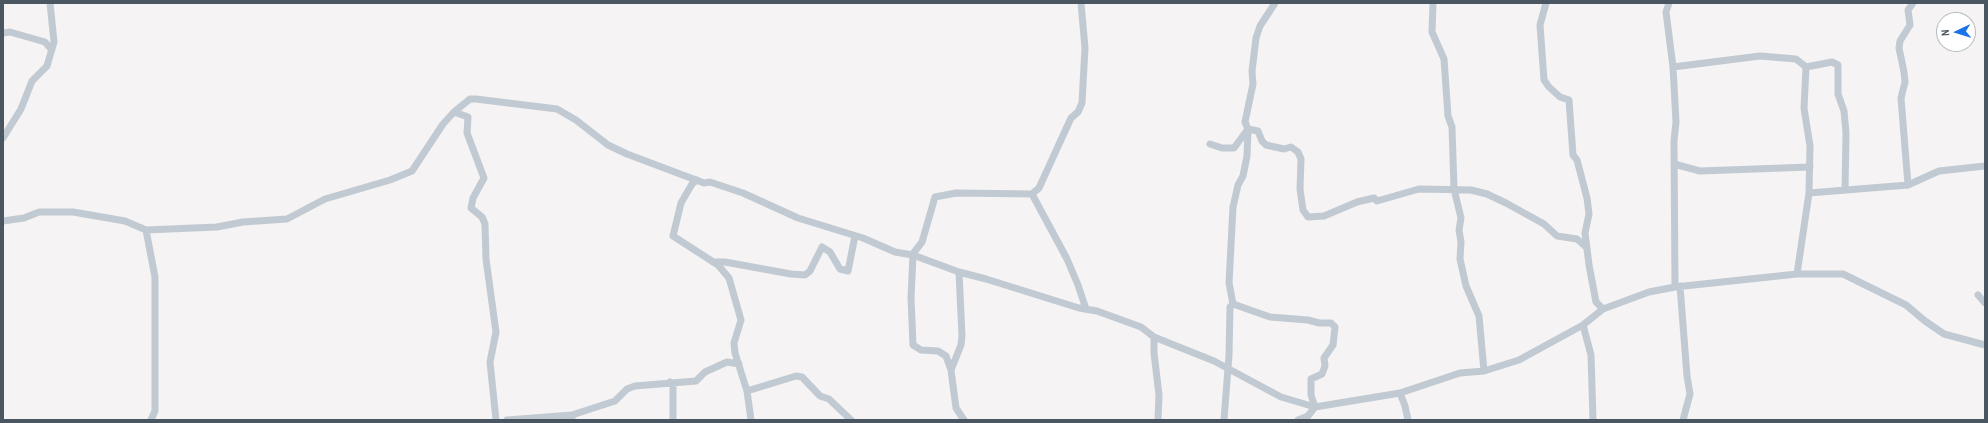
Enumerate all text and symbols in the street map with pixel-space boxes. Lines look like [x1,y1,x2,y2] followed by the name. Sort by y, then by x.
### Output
[1936,12,1976,52] north arrow
[1938,29,1952,37] text: N

